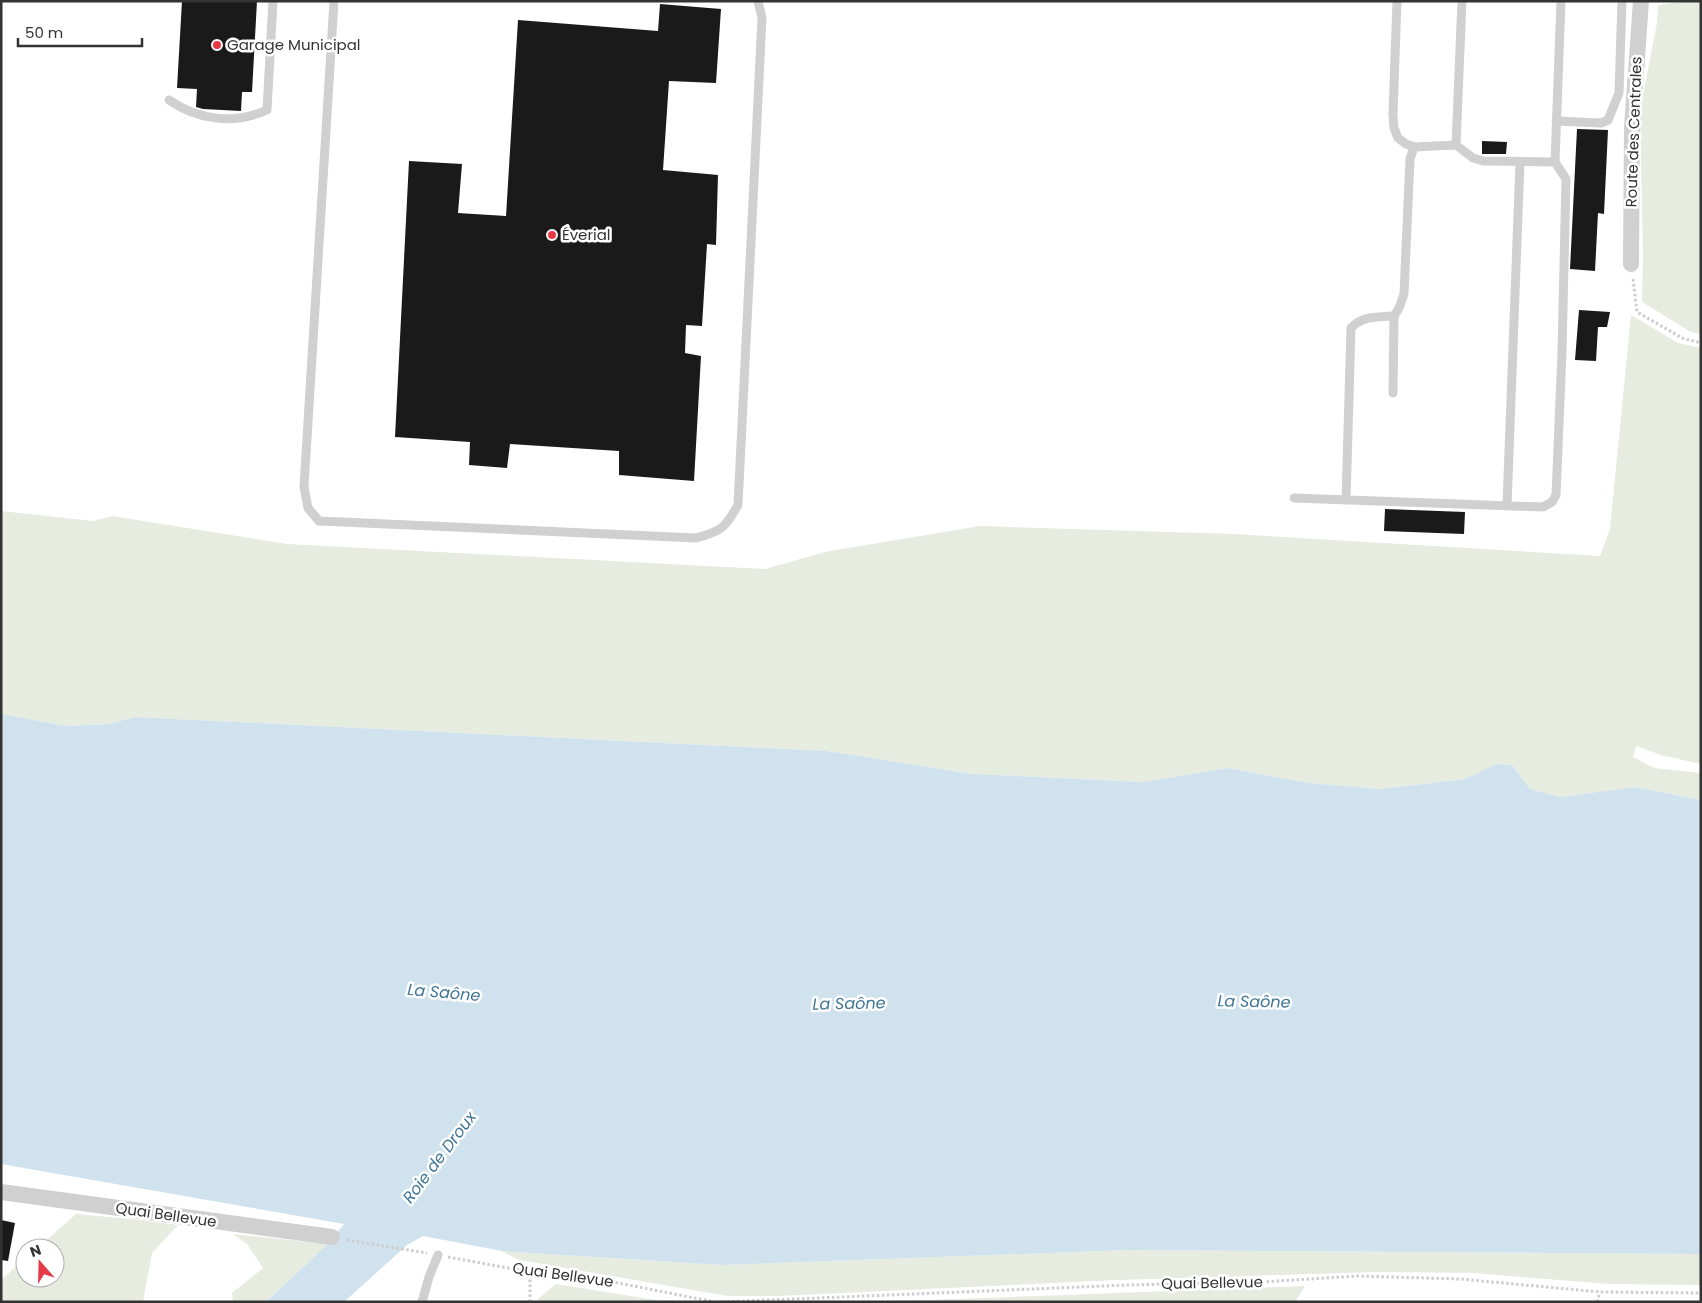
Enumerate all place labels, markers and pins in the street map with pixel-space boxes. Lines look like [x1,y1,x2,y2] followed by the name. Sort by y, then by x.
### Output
[227,34,361,55] place label: Garage Municipal
[211,39,223,51] marker: Garage Municipal
[562,224,611,245] place label: Éverial
[546,229,558,241] marker: Éverial

